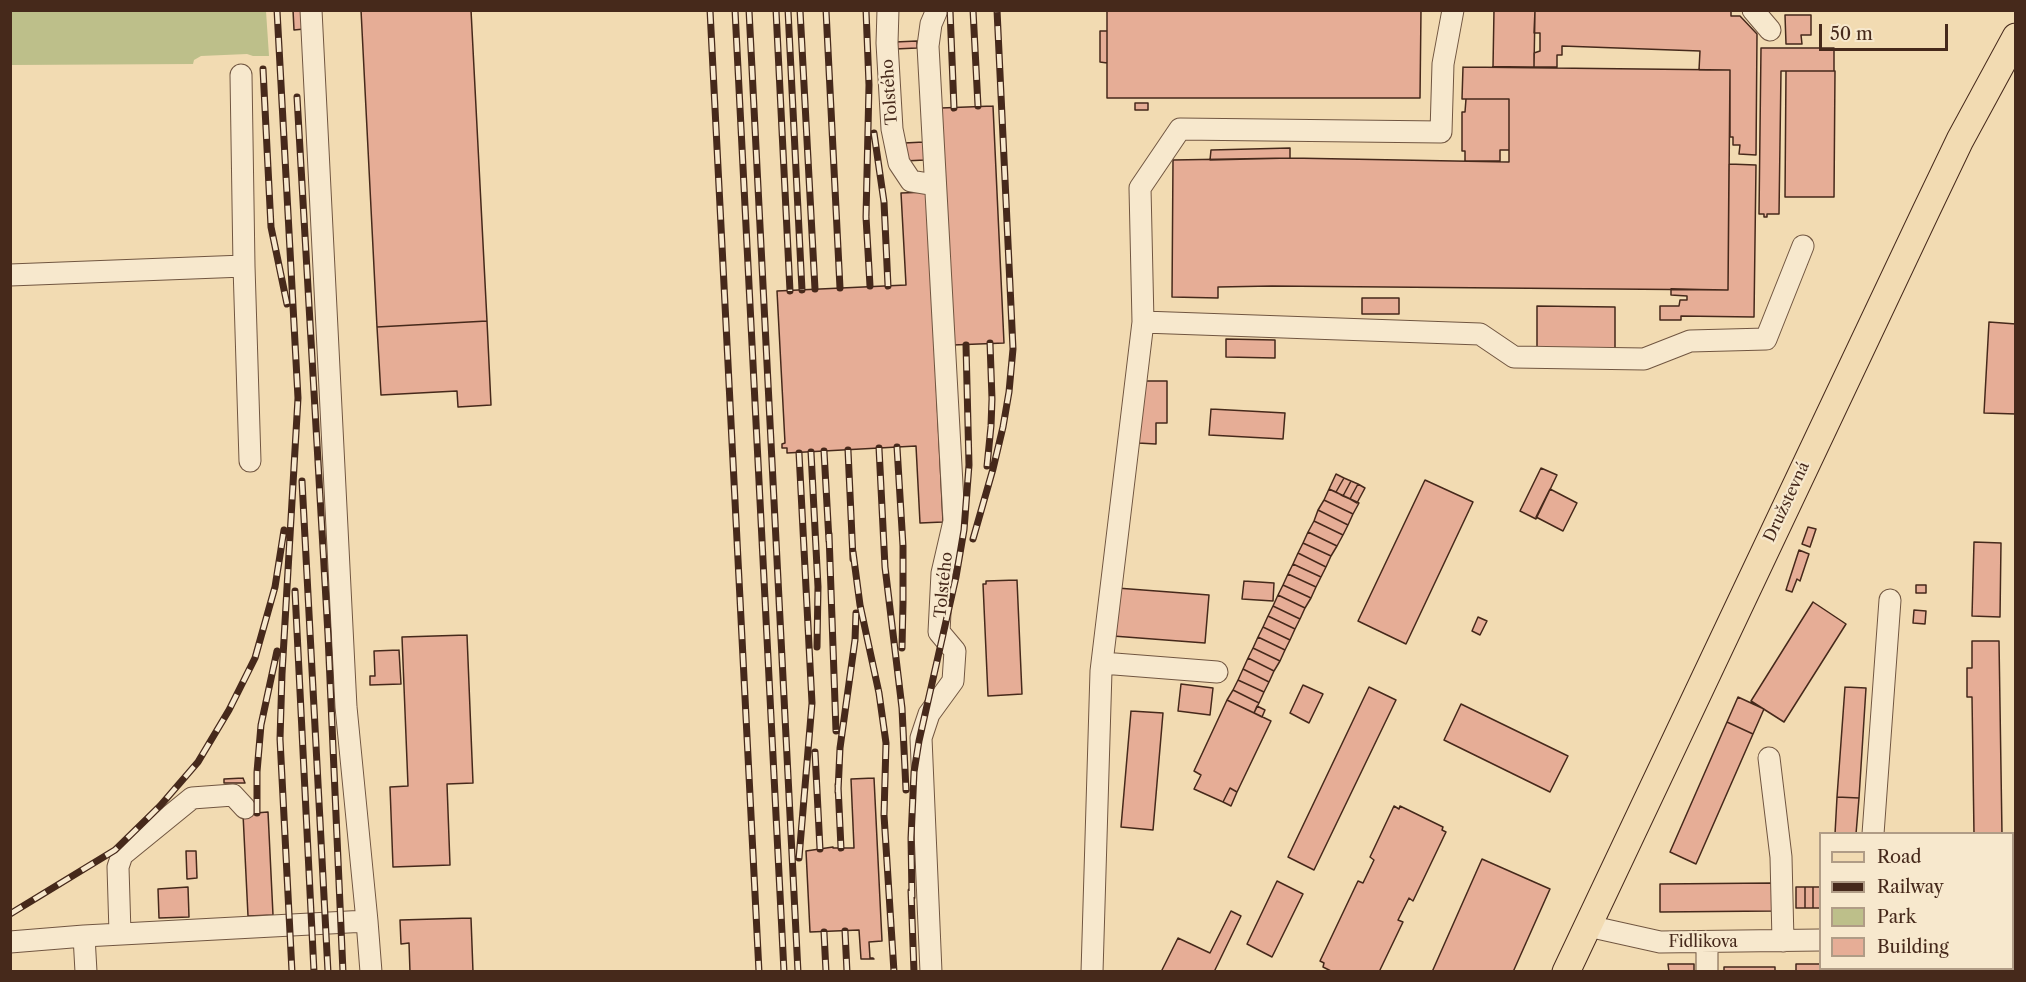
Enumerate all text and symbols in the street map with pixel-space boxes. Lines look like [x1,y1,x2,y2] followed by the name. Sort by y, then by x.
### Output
[1822,12,1951,50] scale bar
[1830,23,1873,45] text: 50 m
[878,58,902,126] street label: Tolstého
[1760,459,1814,545] street label: Družstevná
[931,551,957,619] street label: Tolstého
[1819,832,2014,970] legend
[1877,846,1922,868] text: Road
[1877,876,1944,898] text: Railway
[1877,906,1916,928] text: Park
[1668,932,1738,952] street label: Fidlikova
[1877,936,1949,958] text: Building

